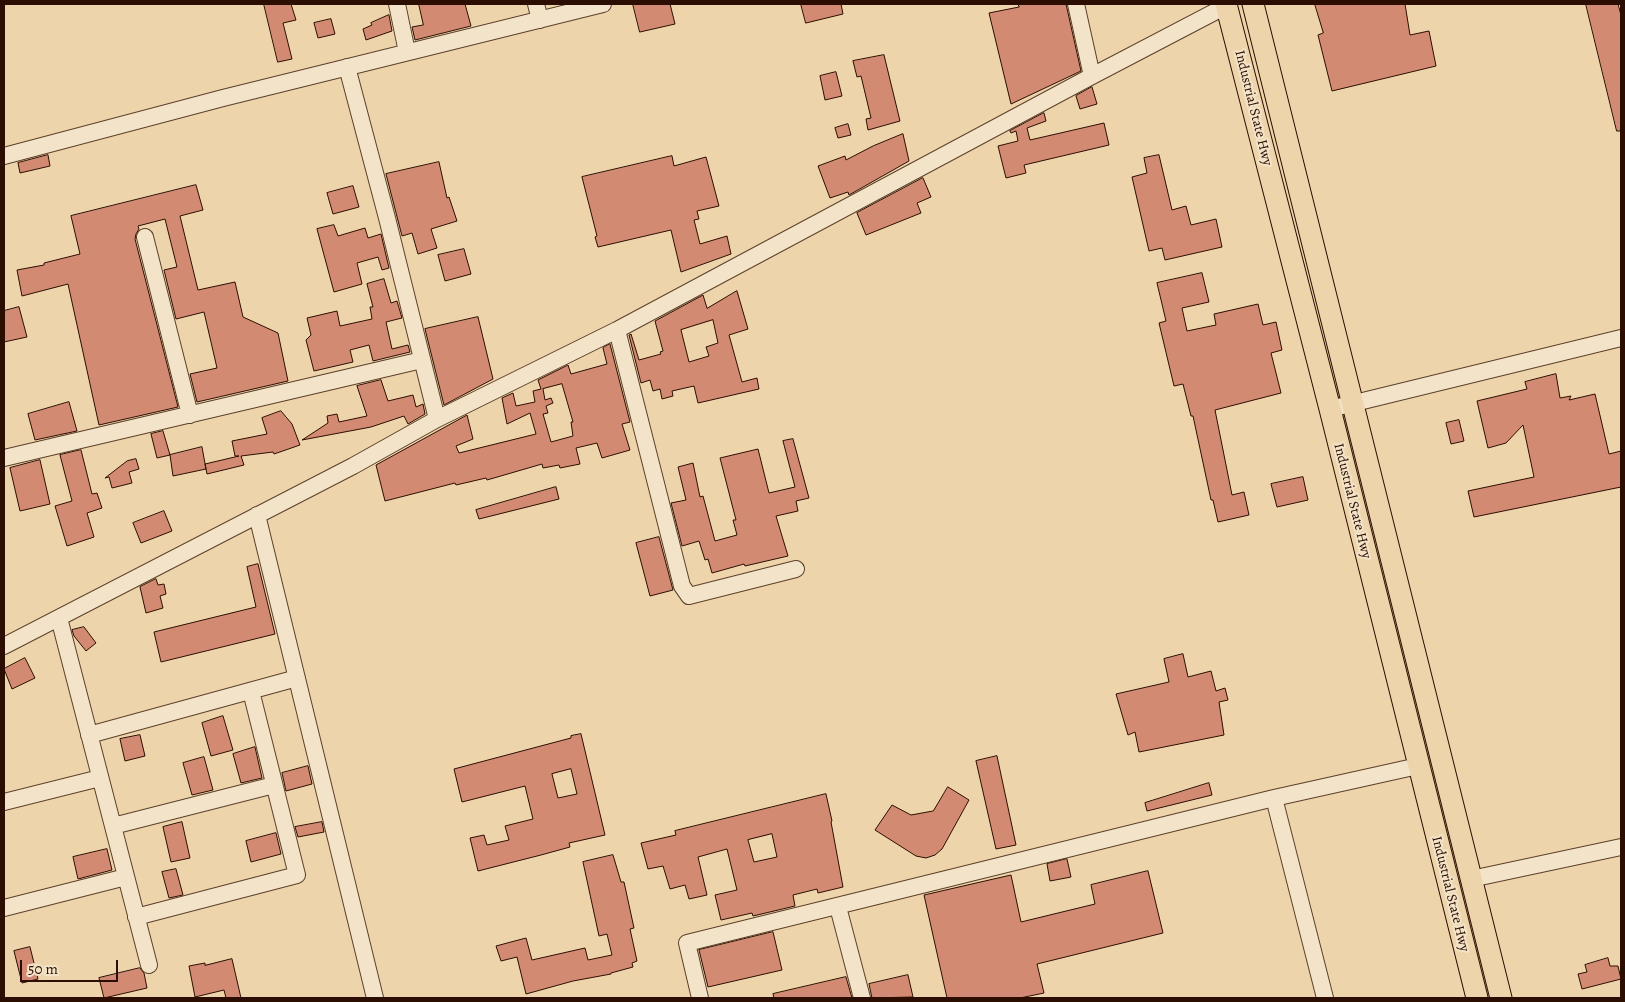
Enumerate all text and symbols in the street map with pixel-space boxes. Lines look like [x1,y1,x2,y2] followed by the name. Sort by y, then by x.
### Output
[1231,49,1275,167] street label: Industrial State Hwy
[1330,442,1374,560] street label: Industrial State Hwy
[1428,835,1472,953] street label: Industrial State Hwy
[22,950,120,982] scale bar
[28,959,58,979] text: 50 m

